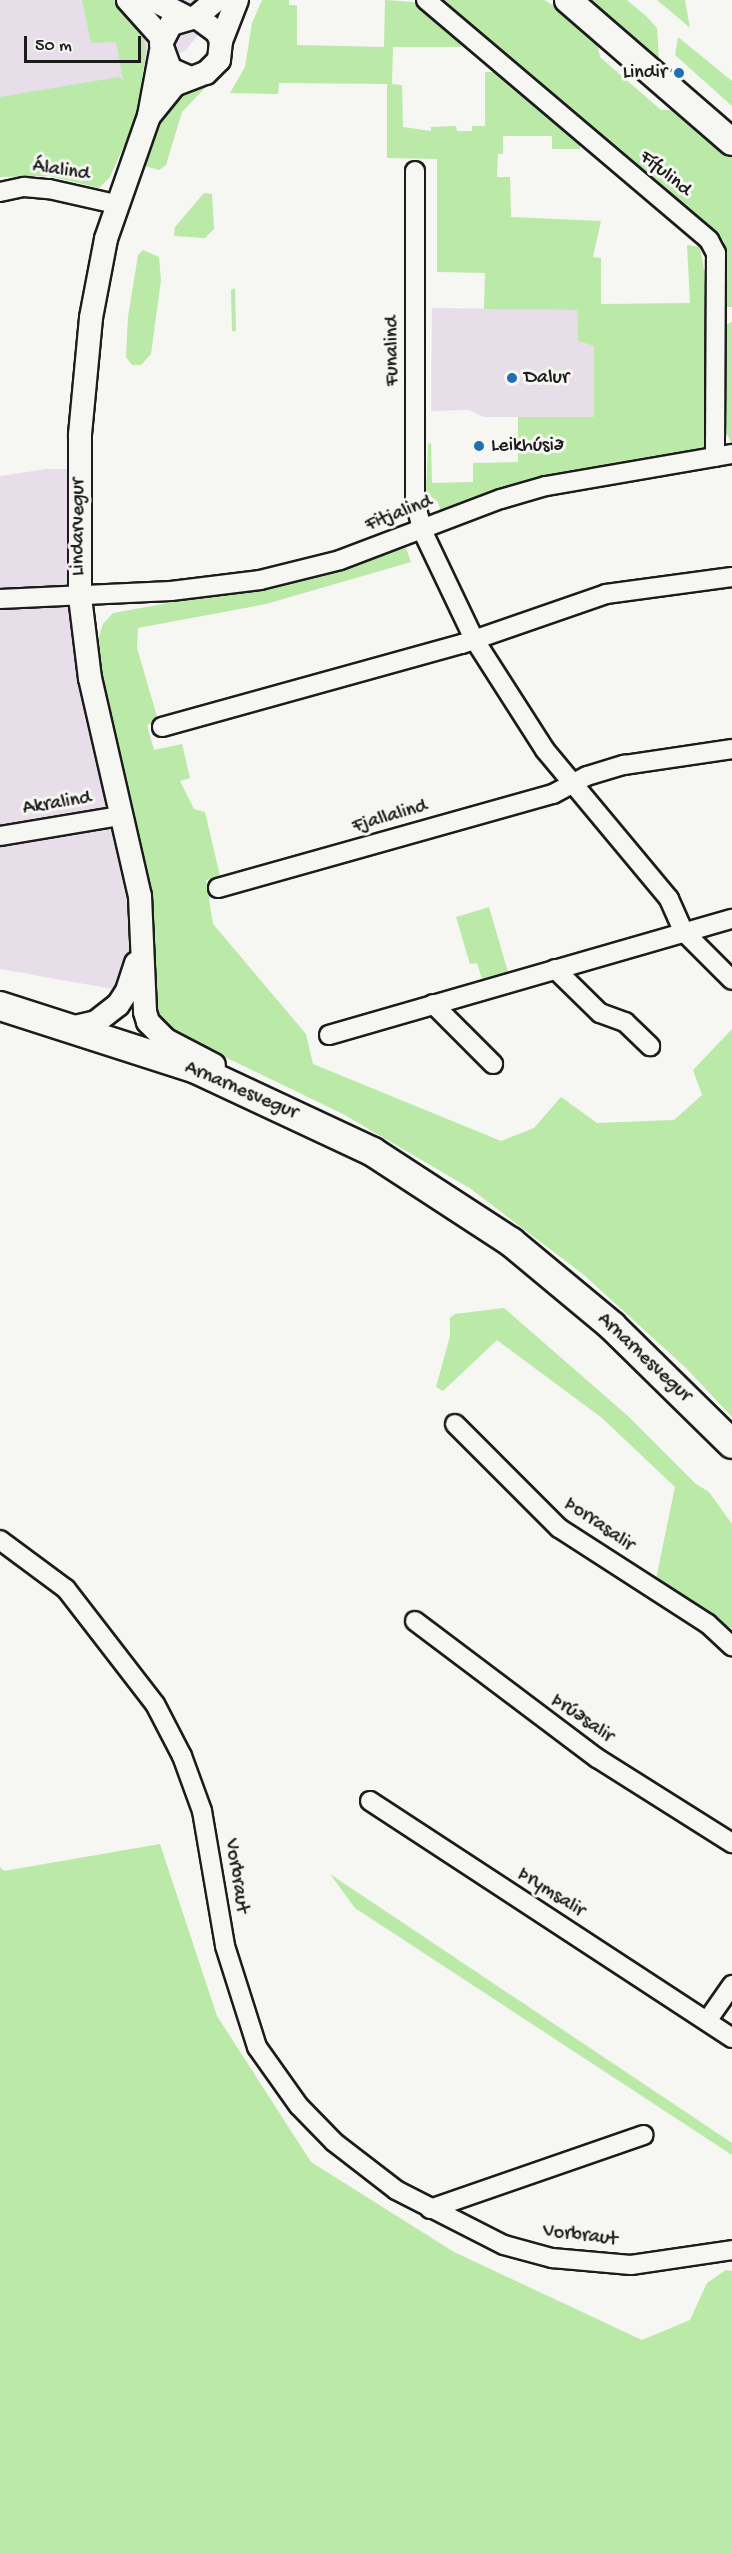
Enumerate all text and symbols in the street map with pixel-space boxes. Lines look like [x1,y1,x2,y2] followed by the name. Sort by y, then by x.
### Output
[27,24,144,62] scale bar
[35,36,72,57] text: 50 m
[623,61,667,85] place label: Lindir
[672,66,686,80] marker: Lindir
[634,146,696,202] street label: Fífulind
[31,155,91,187] street label: Álalind
[381,316,405,386] street label: Funalind
[524,366,569,390] place label: Dalur
[505,371,519,385] marker: Dalur
[491,434,564,458] place label: Leikhúsið
[472,439,486,453] marker: Leikhúsið
[67,478,91,576] street label: Lindarvegur
[362,490,436,538] street label: Fitjalind
[21,787,93,821] street label: Akralind
[350,795,430,839] street label: Fjallalind
[181,1056,301,1126] street label: Arnarnesvegur
[592,1308,696,1408] street label: Arnarnesvegur
[559,1492,639,1558] street label: Þorrasalir
[546,1689,618,1749] street label: Þrúðsalir
[218,1837,254,1915] street label: Vorbraut
[513,1862,589,1924] street label: Þrymsalir
[541,2220,619,2252] street label: Vorbraut

